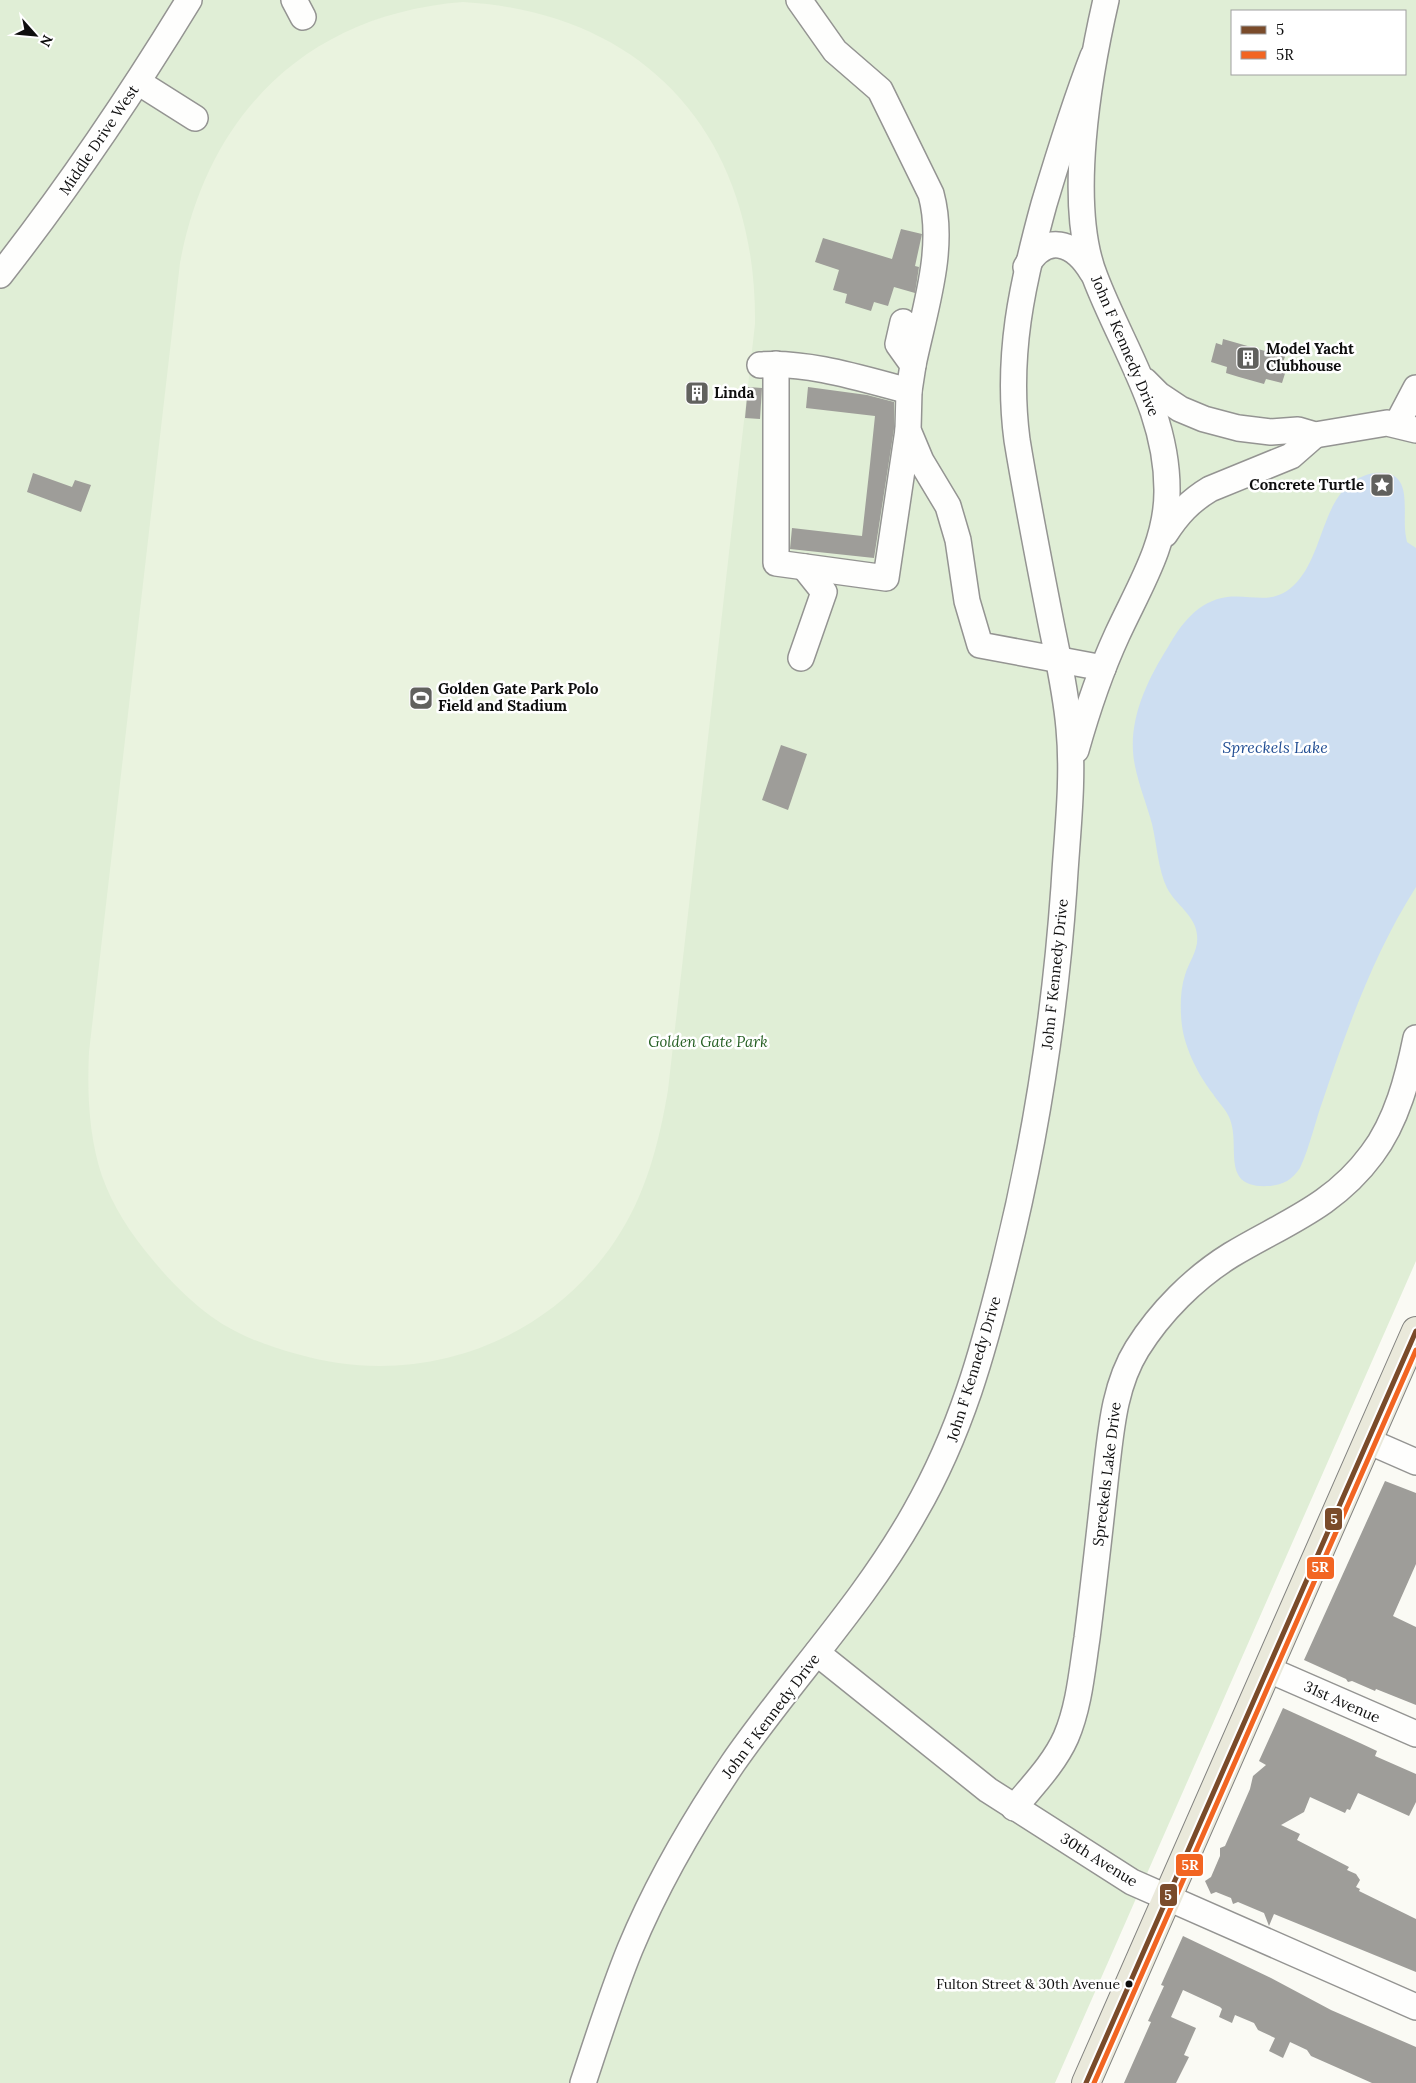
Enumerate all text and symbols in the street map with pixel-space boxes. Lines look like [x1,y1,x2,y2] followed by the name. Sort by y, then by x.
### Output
[10,10,60,60] north arrow
[1231,10,1406,75] legend
[1276,20,1284,39] text: 5
[36,32,57,50] text: N
[1276,45,1294,64] text: 5R
[55,81,143,198] street label: Middle Drive West
[1087,272,1164,419] street label: John F Kennedy Drive
[1266,339,1355,375] place label: Model Yacht Clubhouse
[1235,345,1261,371] building icon: Model Yacht Clubhouse
[684,380,710,406] building icon: Linda
[714,383,754,402] place label: Linda
[1369,472,1395,498] place icon: Concrete Turtle
[1249,475,1364,494] place label: Concrete Turtle
[438,679,599,715] place label: Golden Gate Park Polo Field and Stadium
[408,685,434,711] sports icon: Golden Gate Park Polo Field and Stadium
[1222,737,1328,757] water label: Spreckels Lake
[1037,898,1072,1051] street label: John F Kennedy Drive
[648,1032,768,1051] park label: Golden Gate Park
[942,1294,1005,1445] street label: John F Kennedy Drive
[1088,1401,1125,1547] street label: Spreckels Lake Drive
[1324,1507,1343,1531] line badge: 5
[1330,1510,1338,1528] text: 5
[1306,1556,1335,1580] line badge: 5R
[1311,1558,1329,1576] text: 5R
[717,1650,824,1783] street label: John F Kennedy Drive
[1301,1676,1383,1727] street label: 31st Avenue
[1057,1828,1141,1891] street label: 30th Avenue
[1175,1853,1204,1877] line badge: 5R
[1181,1856,1199,1874] text: 5R
[1159,1883,1178,1907] line badge: 5
[1164,1886,1172,1904] text: 5
[936,1975,1120,1993] place label: Fulton Street & 30th Avenue
[1124,1979,1134,1989] marker: Fulton Street & 30th Avenue

